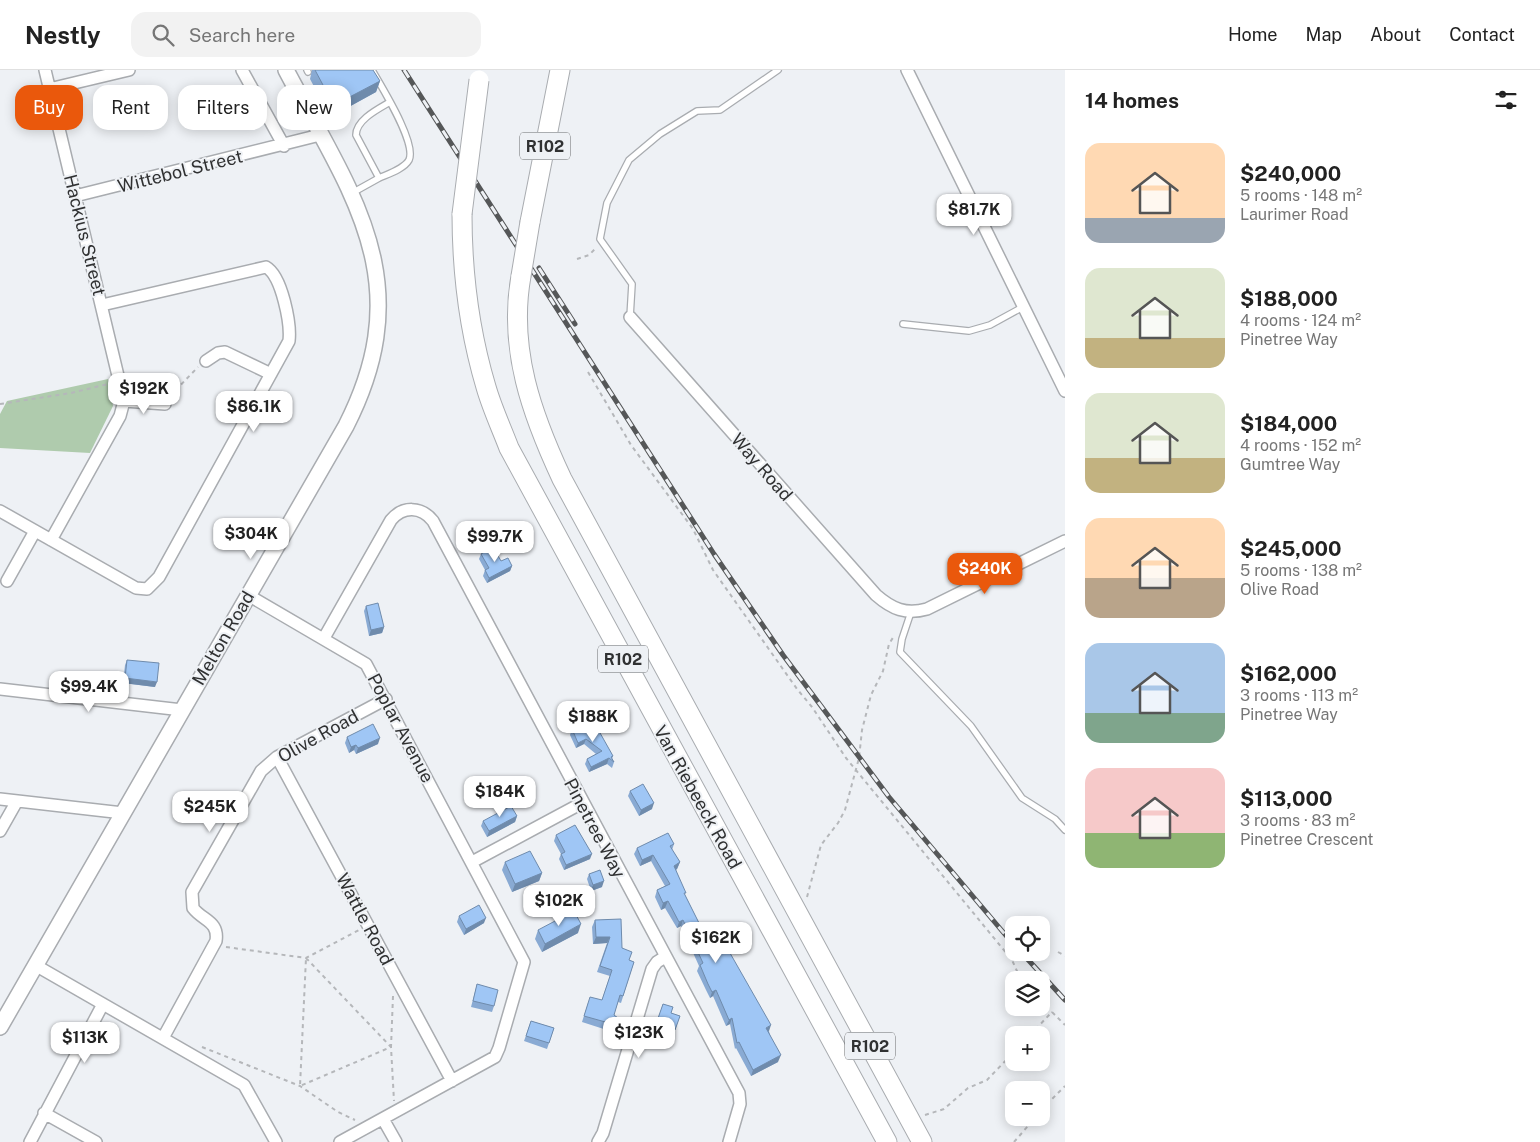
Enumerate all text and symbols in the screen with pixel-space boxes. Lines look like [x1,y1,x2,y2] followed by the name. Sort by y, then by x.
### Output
[131,12,481,57] search box
[25,21,101,49] text: Nestly
[149,21,177,49] icon: search
[189,24,295,46] text: Search here
[1228,24,1278,45] text: Home
[1306,24,1342,45] text: Map
[1370,24,1421,45] text: About
[1449,24,1515,45] text: Contact
[15,85,83,130] chip: Buy
[93,85,168,130] chip: Rent
[178,85,267,130] chip: Filters
[277,85,351,130] chip: New
[1492,86,1520,114] icon: filters
[1085,88,1179,113] text: 14 homes
[520,132,570,160] road number: R102
[115,145,245,197] street label: Wittebol Street
[1240,161,1341,186] text: $240,000
[1125,163,1185,223] icon: home
[60,172,110,298] street label: Hackius Street
[1240,186,1362,205] text: 5 rooms · 148 m²
[933,194,1015,236] pin: $81.7K
[948,200,1000,219] text: $81.7K
[1240,205,1348,224] text: Laurimer Road
[1240,286,1338,311] text: $188,000
[1125,288,1185,348] icon: home
[1240,311,1361,330] text: 4 rooms · 124 m²
[1240,330,1338,349] text: Pinetree Way
[109,372,179,415] pin: $192K
[119,379,169,398] text: $192K
[213,390,295,433] pin: $86.1K
[227,397,281,416] text: $86.1K
[1240,411,1337,436] text: $184,000
[1125,413,1185,473] icon: home
[727,429,797,505] street label: Way Road
[1240,436,1361,455] text: 4 rooms · 152 m²
[1240,455,1340,474] text: Gumtree Way
[216,518,286,560] pin: $304K
[454,520,536,563] pin: $99.7K
[224,524,278,543] text: $304K
[467,527,523,546] text: $99.7K
[1240,536,1342,561] text: $245,000
[1125,538,1185,598] icon: home
[950,552,1020,595] pin: $240K
[958,559,1012,578] text: $240K
[1240,561,1362,580] text: 5 rooms · 138 m²
[1240,580,1319,599] text: Olive Road
[188,587,258,689] street label: Melton Road
[598,646,648,672] road number: R102
[1240,661,1337,686] text: $162,000
[1125,663,1185,723] icon: home
[48,670,130,713] pin: $99.4K
[363,670,439,786] street label: Poplar Avenue
[60,677,118,696] text: $99.4K
[1240,686,1358,705] text: 3 rooms · 113 m²
[558,700,628,743] pin: $188K
[274,705,362,767] street label: Olive Road
[1240,705,1338,724] text: Pinetree Way
[568,707,618,726] text: $188K
[650,722,746,872] street label: Van Riebeeck Road
[560,775,630,882] street label: Pinetree Way
[465,776,535,818] pin: $184K
[475,782,525,801] text: $184K
[1240,786,1333,811] text: $113,000
[1125,788,1185,848] icon: home
[175,790,245,833] pin: $245K
[183,797,237,816] text: $245K
[1240,811,1355,830] text: 3 rooms · 83 m²
[1240,830,1374,849] text: Pinetree Crescent
[332,869,398,969] street label: Wattle Road
[524,884,594,927] pin: $102K
[534,891,584,910] text: $102K
[1005,916,1050,1126] map controls
[1005,916,1050,961] button: locate
[681,922,751,964] pin: $162K
[691,928,741,947] text: $162K
[1005,971,1050,1016] button: layers
[604,1016,674,1059] pin: $123K
[50,1022,120,1064] pin: $113K
[614,1023,664,1042] text: $123K
[1005,1026,1050,1071] button: +
[62,1028,108,1047] text: $113K
[845,1032,895,1059] road number: R102
[1005,1081,1050,1126] button: −

